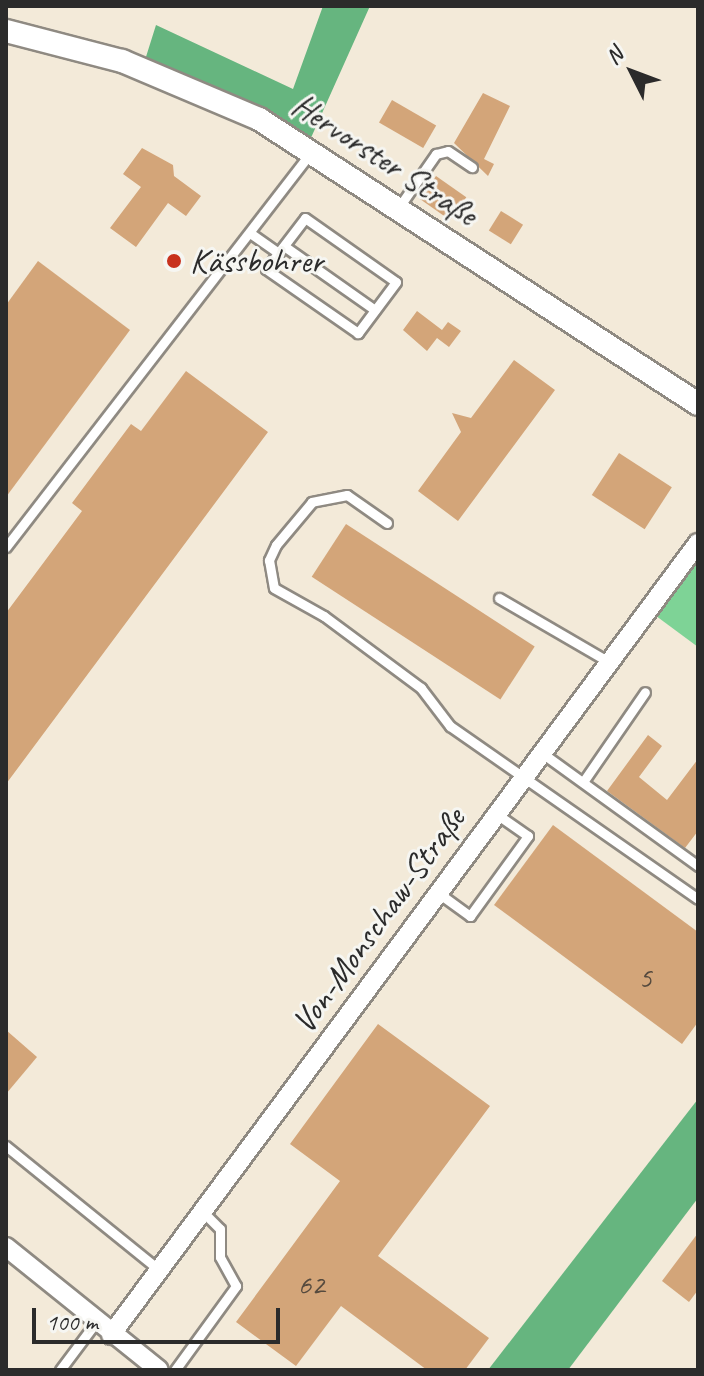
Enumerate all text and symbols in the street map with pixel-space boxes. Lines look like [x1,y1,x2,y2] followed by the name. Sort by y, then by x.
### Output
[592,32,672,112] north arrow
[599,42,629,70] text: N
[285,84,485,234] street label: Hervorster Straße
[190,241,323,281] place label: Kässbohrer
[165,252,183,270] marker: Kässbohrer
[283,799,473,1041] street label: Von-Monschaw-Straße
[638,959,652,995] house number: 5
[298,1266,324,1302] house number: 62
[36,1292,284,1342] scale bar
[46,1307,98,1337] text: 100 m

